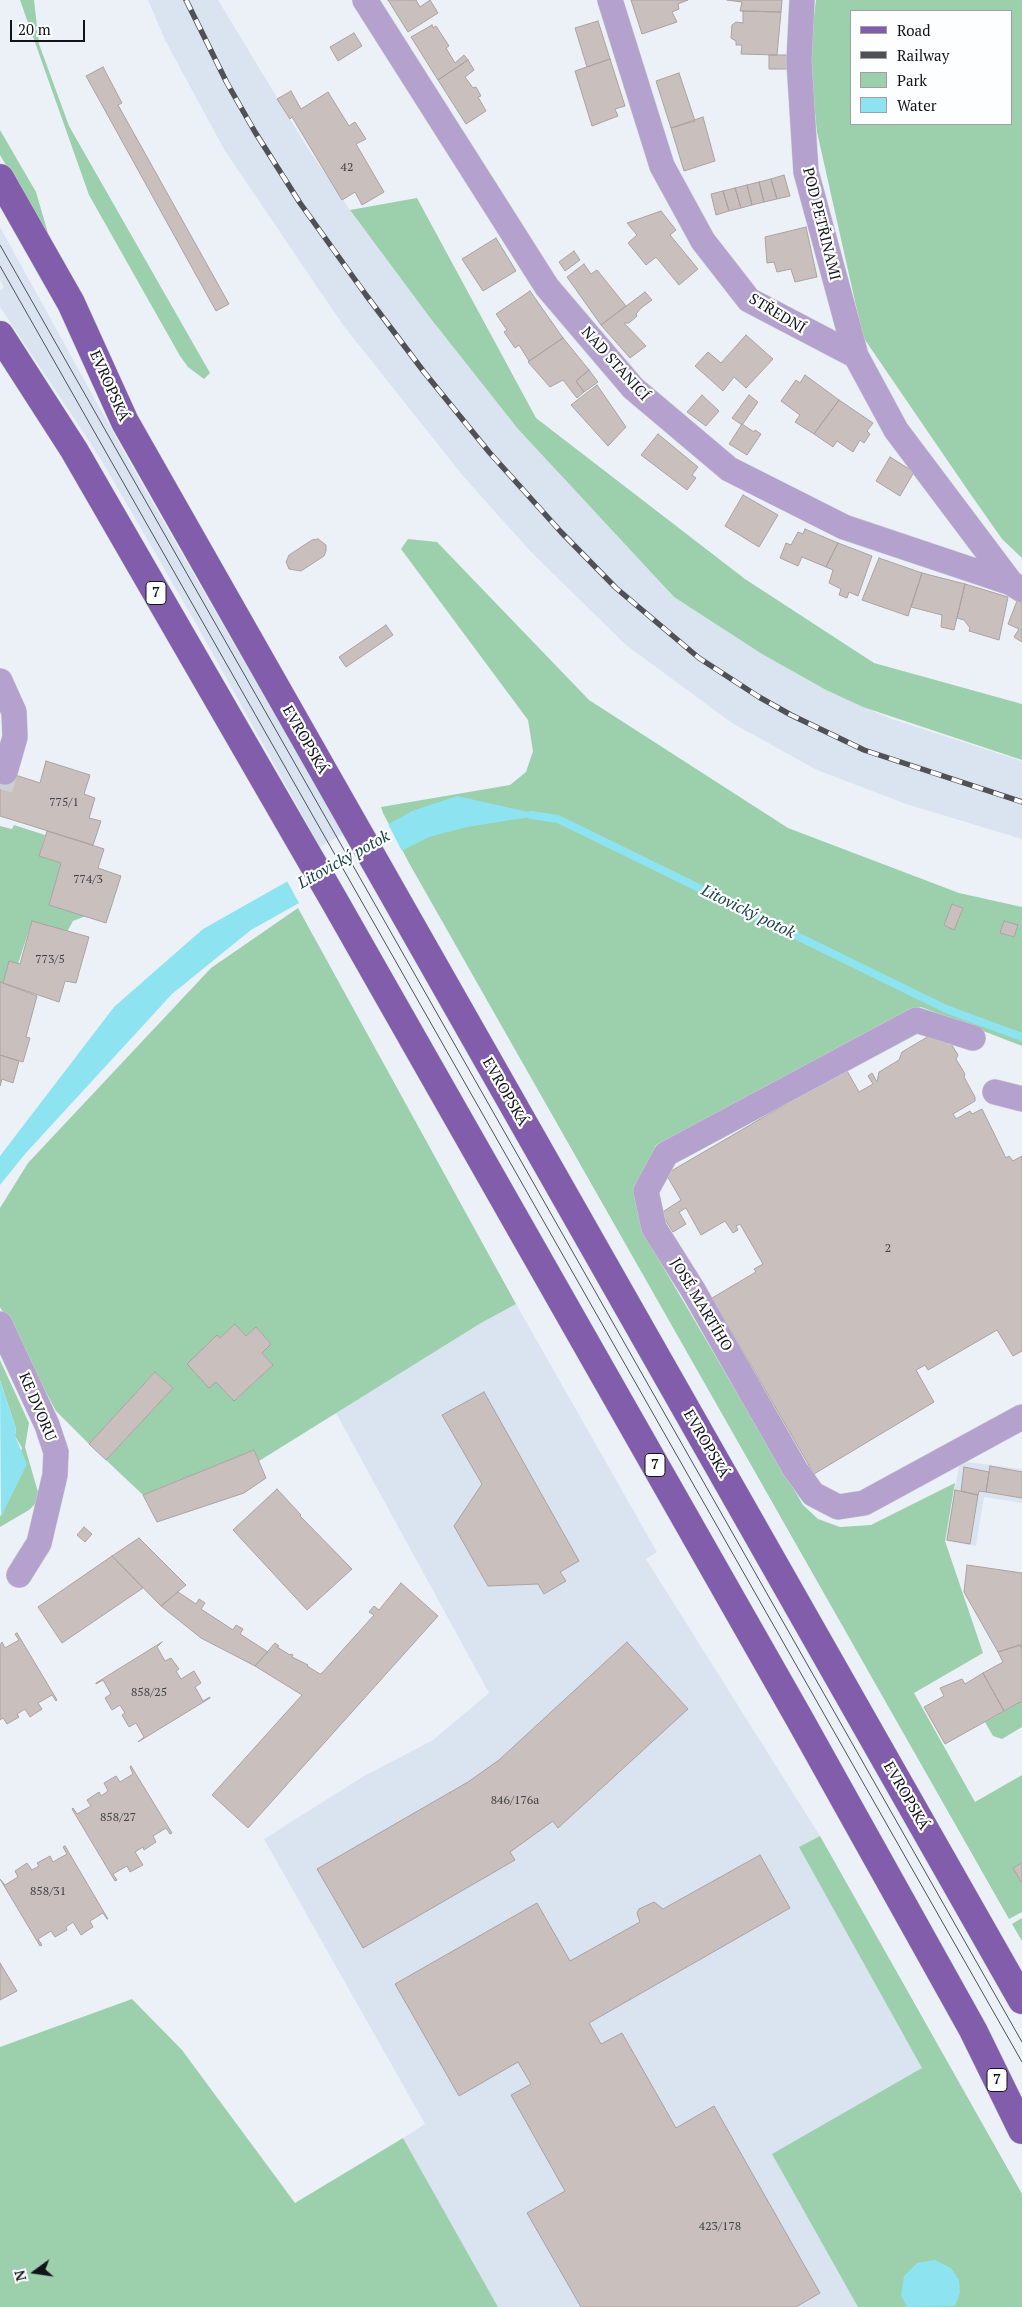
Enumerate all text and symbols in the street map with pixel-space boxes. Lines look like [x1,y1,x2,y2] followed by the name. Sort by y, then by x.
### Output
[12,10,88,42] scale bar
[850,10,1012,125] legend
[18,19,51,39] text: 20 m
[897,20,930,40] text: Road
[897,45,949,65] text: Railway
[897,70,927,90] text: Park
[897,95,936,115] text: Water
[341,161,353,175] house number: 42
[798,166,844,282] street label: POD PETŘINAMI
[746,290,808,338] street label: STŘEDNÍ
[577,323,653,405] street label: NAD STANICÍ
[85,348,133,424] street label: EVROPSKÁ
[146,582,166,604] road number: 7
[278,703,332,777] street label: EVROPSKÁ
[49,796,79,810] house number: 775/1
[295,827,393,893] water label: Litovický potok
[73,873,103,887] house number: 774/3
[698,881,798,943] water label: Litovický potok
[35,953,65,967] house number: 773/5
[478,1055,532,1129] street label: EVROPSKÁ
[885,1242,891,1256] house number: 2
[666,1255,736,1355] street label: JOSÉ MARTÍHO
[15,1370,59,1444] street label: KE DVORU
[679,1407,733,1481] street label: EVROPSKÁ
[645,1454,665,1476] road number: 7
[131,1686,167,1700] house number: 858/25
[879,1759,933,1833] street label: EVROPSKÁ
[491,1794,539,1808] house number: 846/176a
[100,1811,136,1825] house number: 858/27
[30,1885,66,1899] house number: 858/31
[987,2068,1007,2092] road number: 7
[699,2220,741,2234] house number: 423/178
[10,2247,60,2297] north arrow
[9,2268,30,2283] text: N

